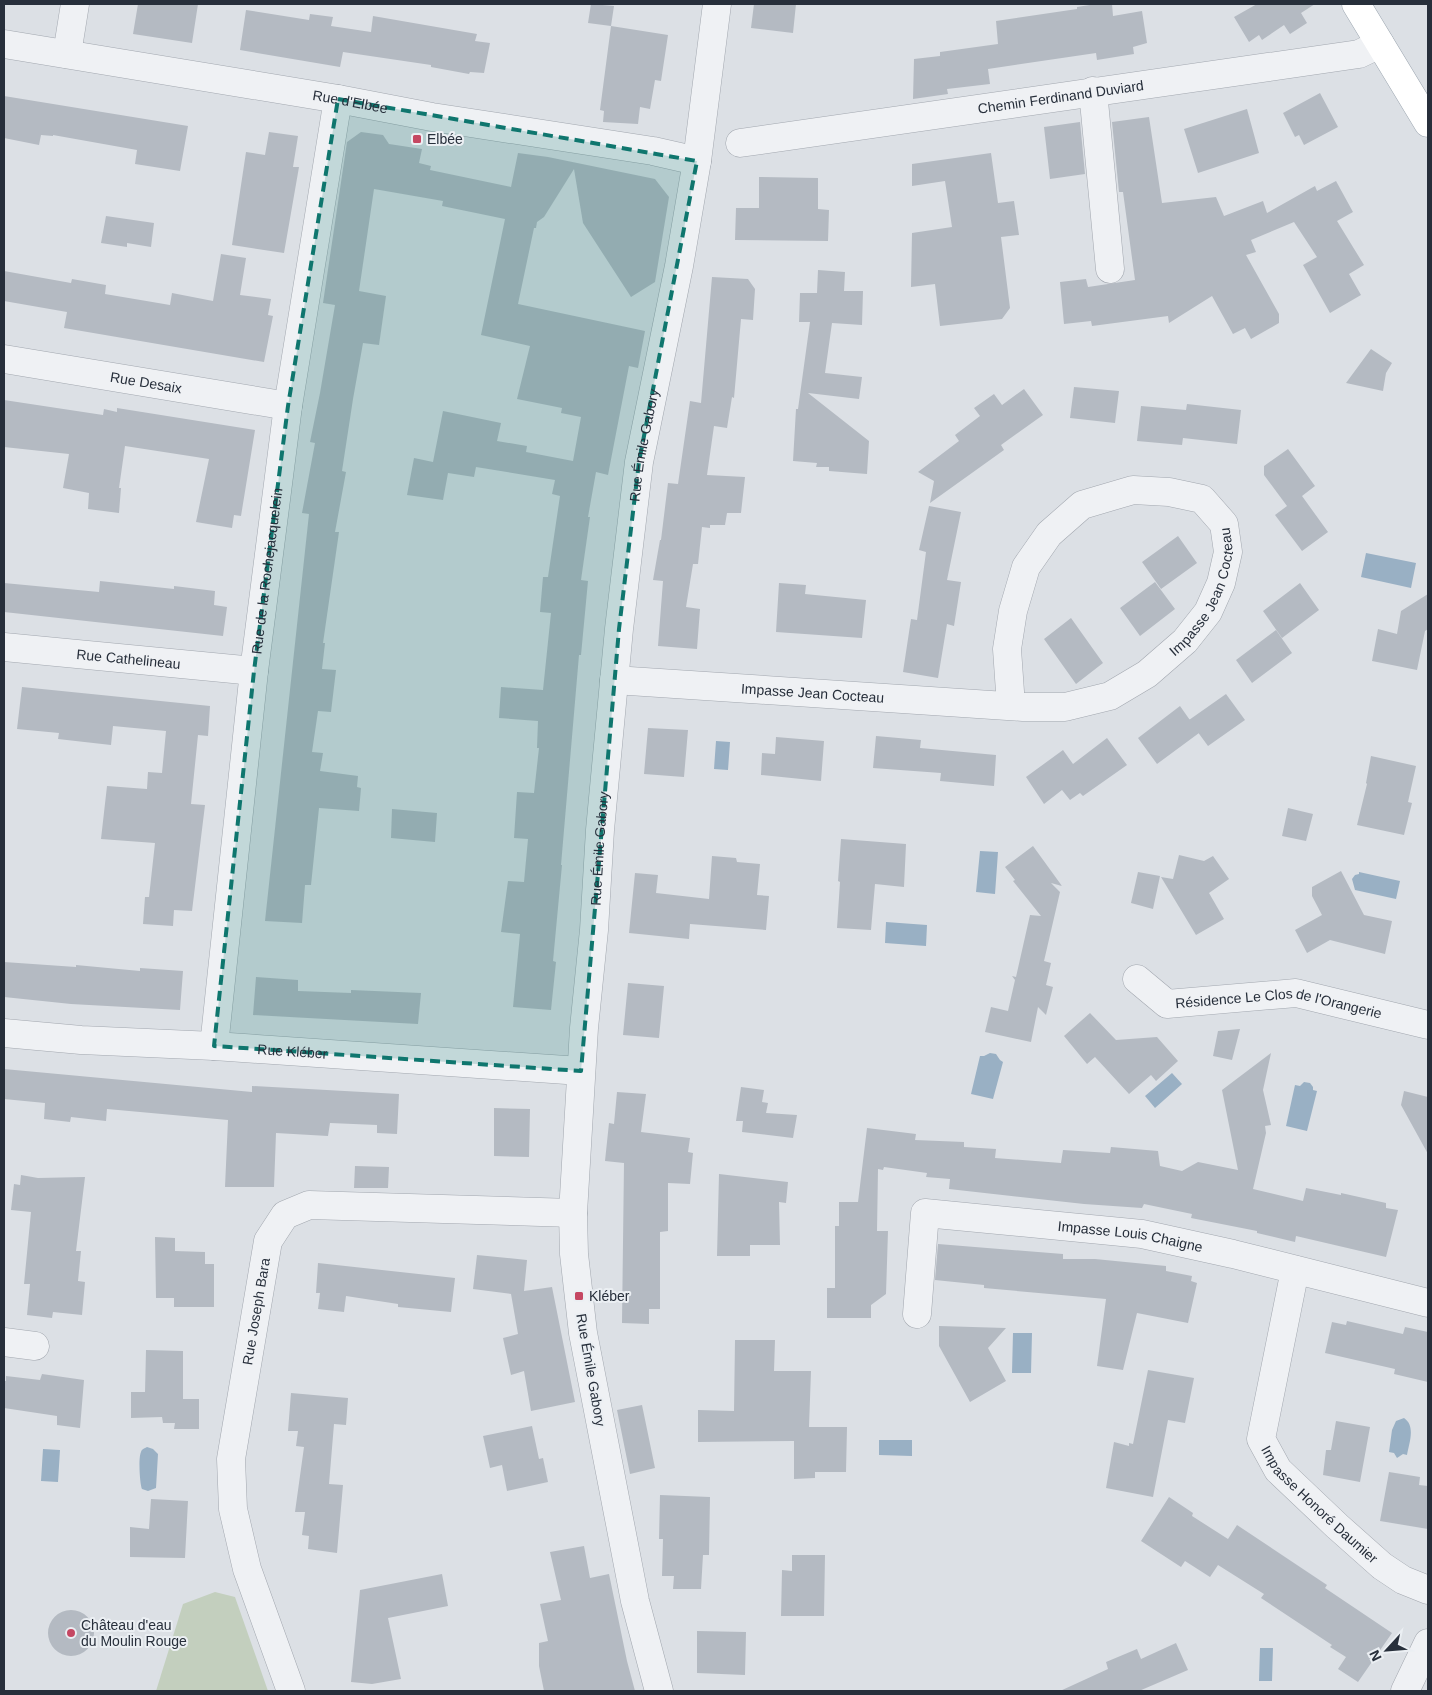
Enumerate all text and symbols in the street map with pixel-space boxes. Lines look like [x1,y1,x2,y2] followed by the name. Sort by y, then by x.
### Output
[977,77,1145,117] street label: Chemin Ferdinand Duviard
[312,87,389,116] street label: Rue d'Elbée
[427,131,463,147] place label: Elbée
[411,133,423,145] marker: Elbée
[109,369,183,396] street label: Rue Desaix
[626,387,662,503] street label: Rue Émile Gabory
[248,487,285,655] street label: Rue de la Rochejacquelein
[1166,527,1236,659] street label: Impasse Jean Cocteau
[76,646,181,672] street label: Rue Cathelineau
[741,680,885,706] street label: Impasse Jean Cocteau
[587,791,612,906] street label: Rue Émile Gabory
[1175,985,1384,1022] street label: Résidence Le Clos de l'Orangerie
[257,1041,328,1062] street label: Rue Kléber
[1057,1218,1204,1255] street label: Impasse Louis Chaigne
[239,1257,273,1366] street label: Rue Joseph Bara
[589,1288,630,1304] place label: Kléber
[573,1290,585,1302] marker: Kléber
[573,1312,609,1428] street label: Rue Émile Gabory
[1258,1443,1381,1567] street label: Impasse Honoré Daumier
[81,1617,187,1649] place label: Château d'eau du Moulin Rouge
[1362,1625,1412,1675] north arrow
[65,1627,77,1639] marker: Château d'eau du Moulin Rouge
[1366,1648,1385,1664] text: N

